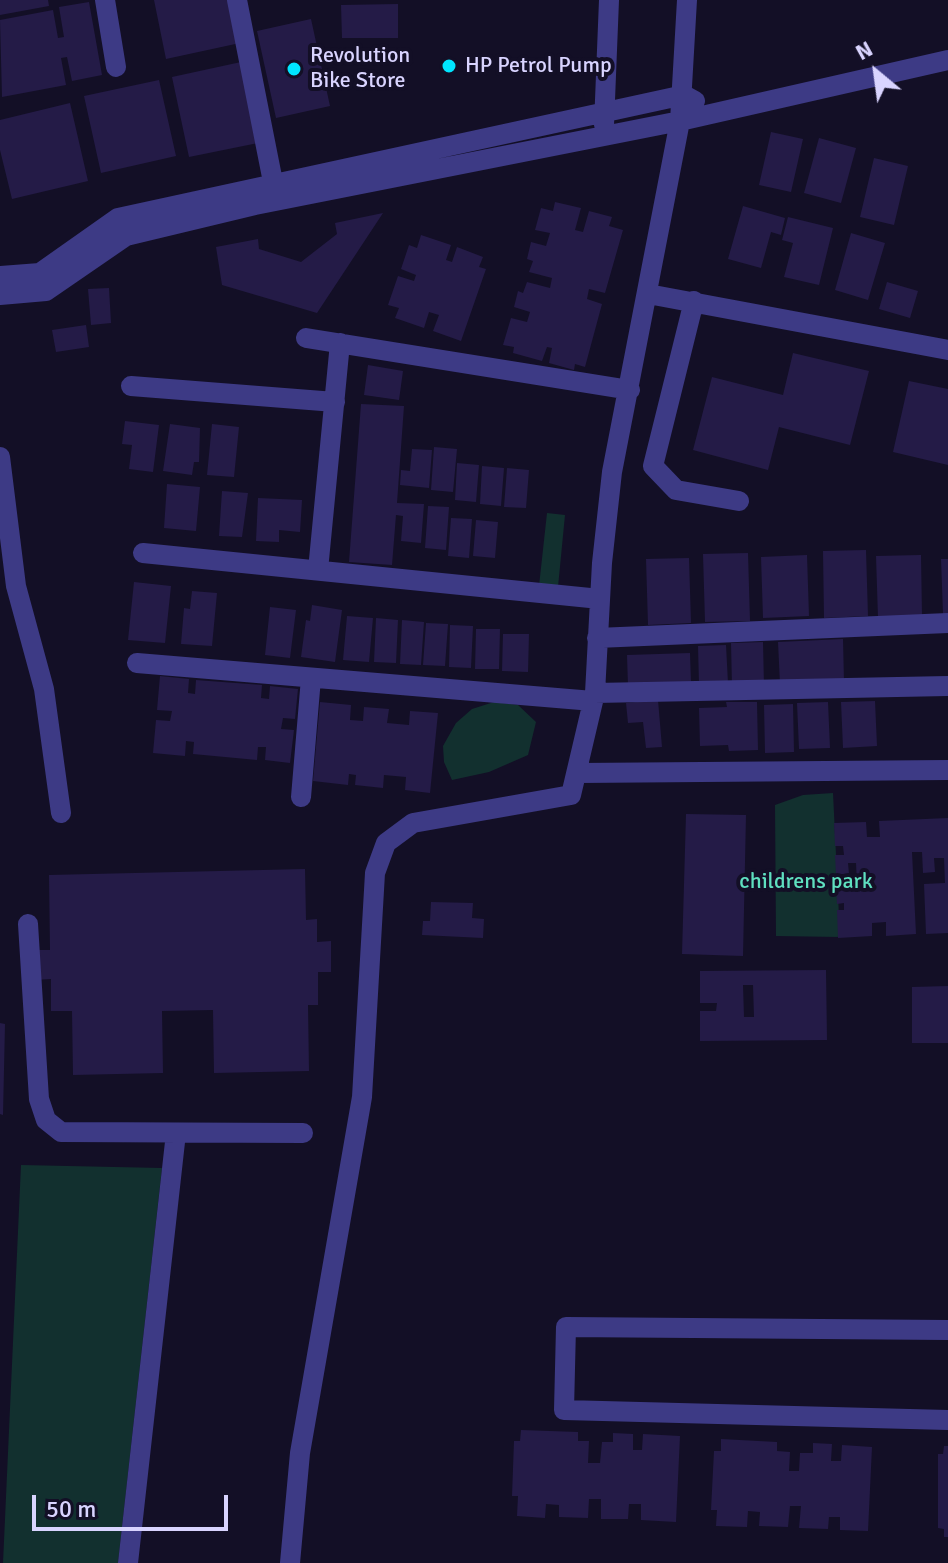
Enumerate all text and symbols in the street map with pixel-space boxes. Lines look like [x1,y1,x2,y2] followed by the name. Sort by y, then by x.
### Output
[836,32,916,112] north arrow
[851,35,877,66] text: N
[310,43,410,94] place label: Revolution Bike Store
[465,53,612,79] place label: HP Petrol Pump
[440,57,458,75] marker: HP Petrol Pump
[285,60,303,78] marker: Revolution Bike Store
[739,869,873,895] park label: childrens park
[36,1479,232,1529] scale bar
[46,1494,96,1524] text: 50 m

